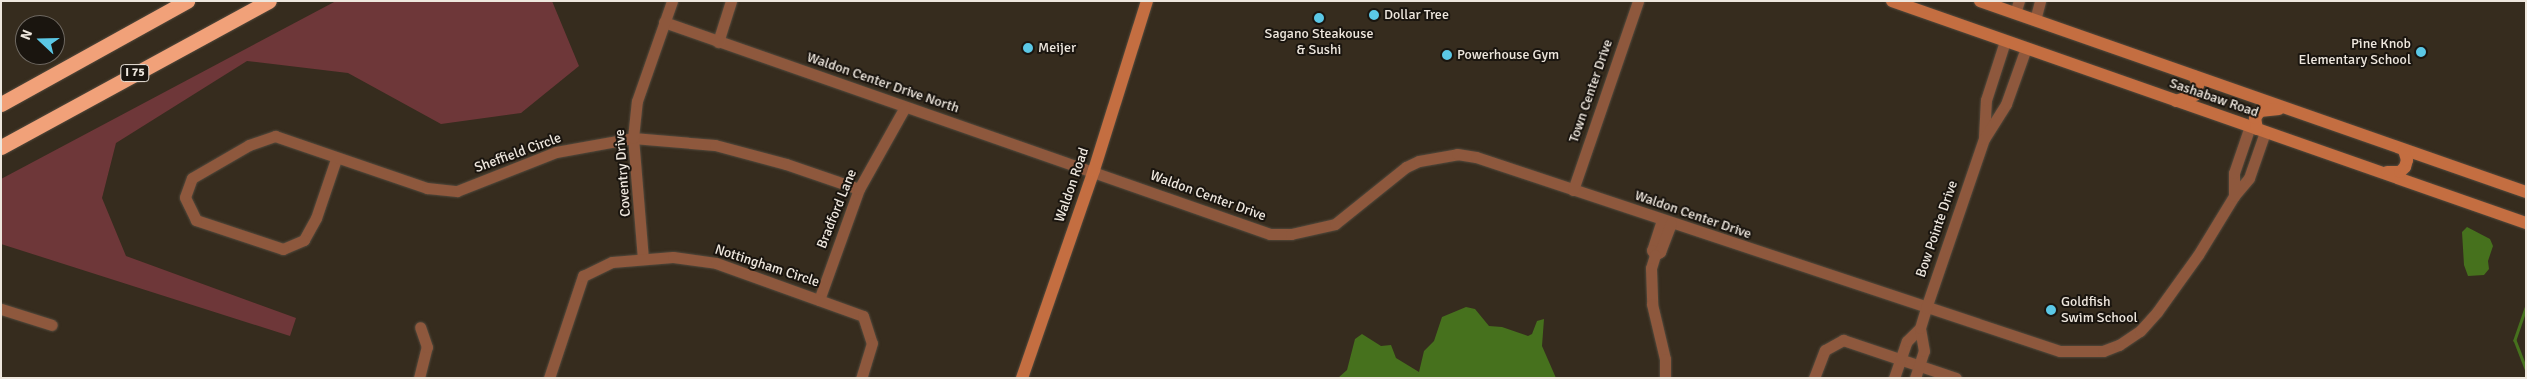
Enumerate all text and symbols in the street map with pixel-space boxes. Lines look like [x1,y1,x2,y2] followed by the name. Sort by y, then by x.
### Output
[1384,7,1449,23] place label: Dollar Tree
[1368,9,1380,21] marker: Dollar Tree
[1313,12,1325,24] marker: Sagano Steakouse & Sushi
[15,15,65,65] north arrow
[1265,26,1373,58] place label: Sagano Steakouse & Sushi
[17,27,36,42] text: N
[2298,36,2411,68] place label: Pine Knob Elementary School
[1565,37,1617,145] street label: Town Center Drive
[1038,40,1076,56] place label: Meijer
[1022,42,1034,54] marker: Meijer
[2415,46,2427,58] marker: Pine Knob Elementary School
[1457,47,1559,63] place label: Powerhouse Gym
[805,49,961,117] street label: Waldon Center Drive North
[1441,49,1453,61] marker: Powerhouse Gym
[120,64,150,82] road number: I 75
[2167,75,2261,121] street label: Sashabaw Road
[612,129,634,217] street label: Coventry Drive
[472,130,564,176] street label: Sheffield Circle
[1051,145,1093,225] street label: Waldon Road
[813,167,861,251] street label: Bradford Lane
[1148,167,1268,225] street label: Waldon Center Drive
[1913,178,1961,280] street label: Bow Pointe Drive
[1632,187,1754,243] street label: Waldon Center Drive
[713,241,821,291] street label: Nottingham Circle
[2061,294,2138,326] place label: Goldfish Swim School
[2045,304,2057,316] marker: Goldfish Swim School

